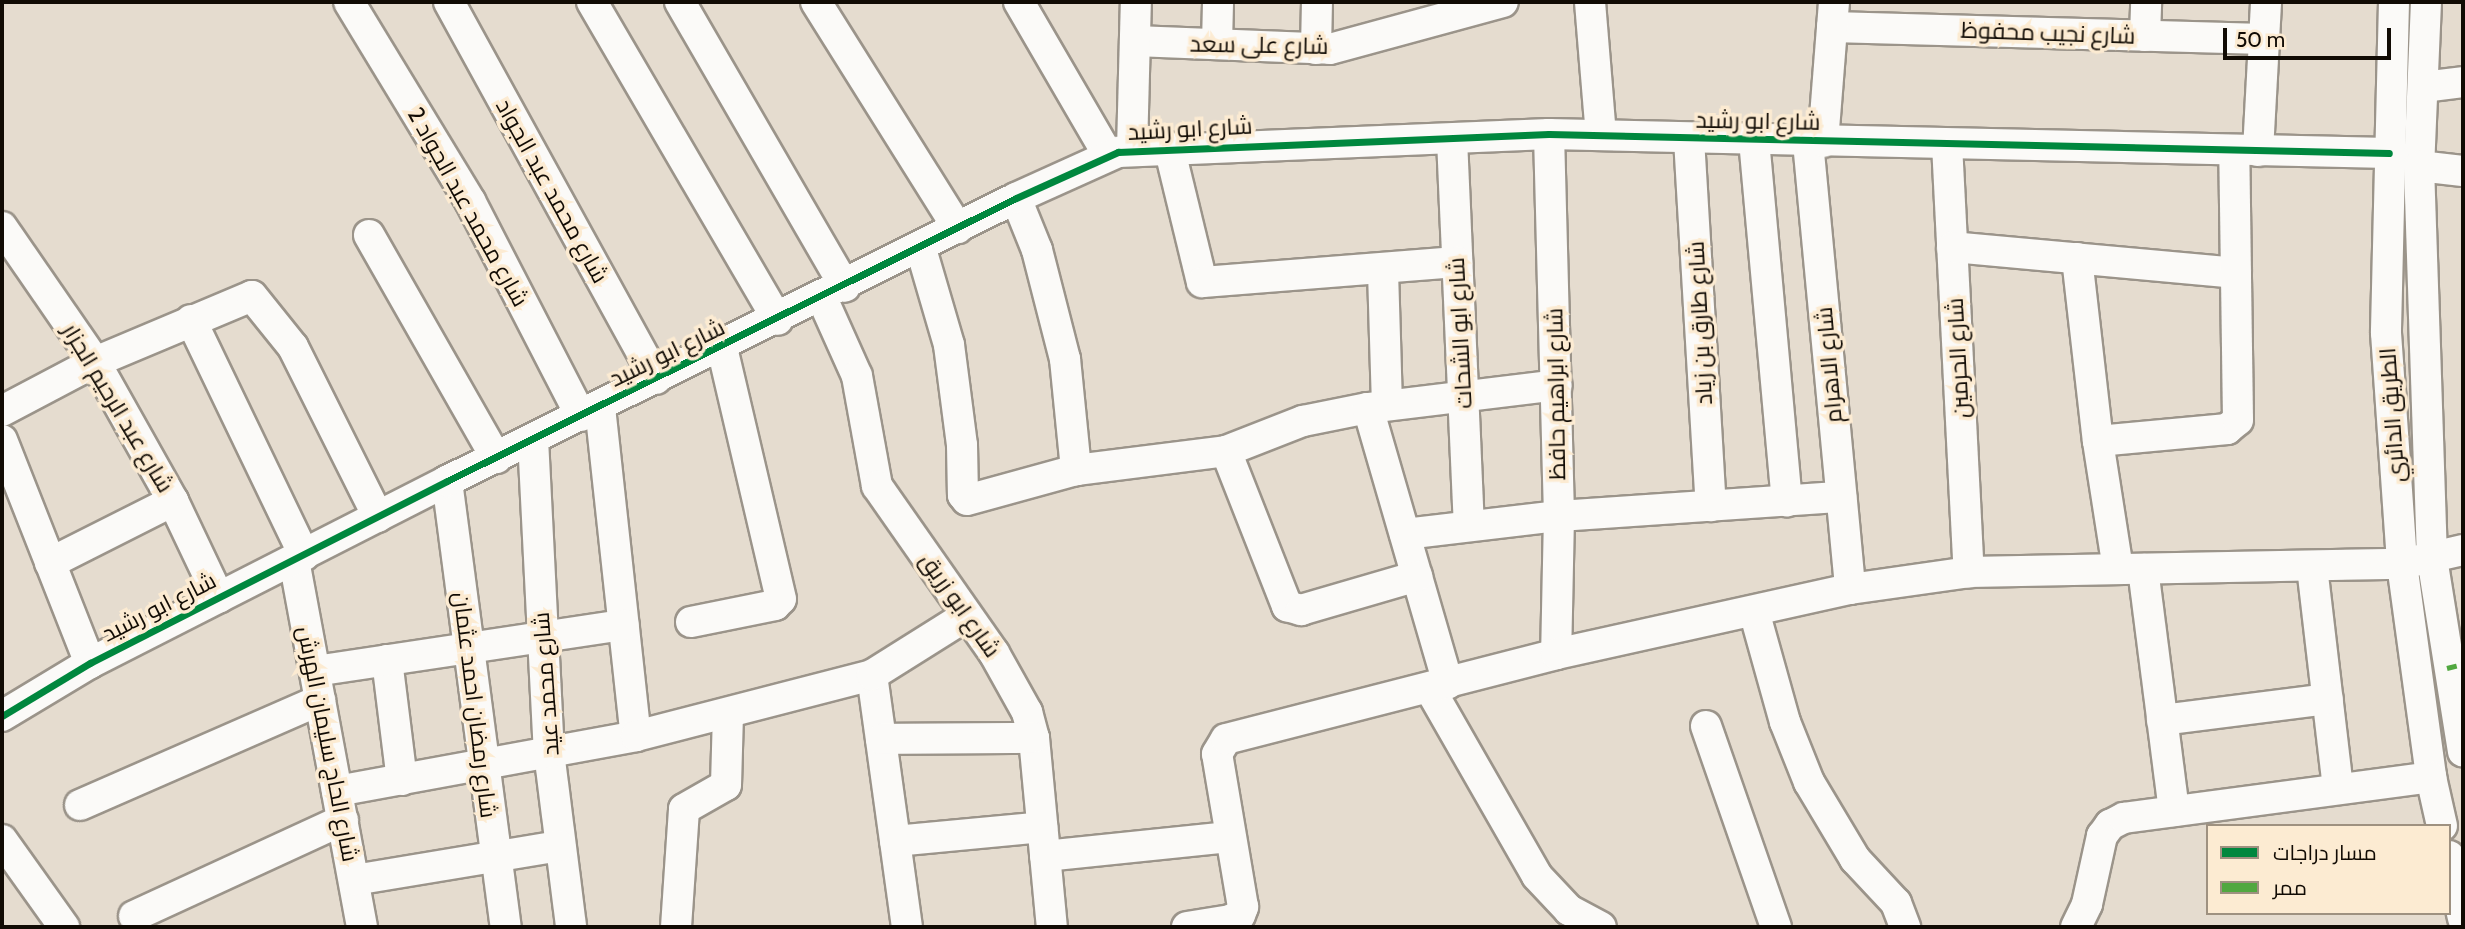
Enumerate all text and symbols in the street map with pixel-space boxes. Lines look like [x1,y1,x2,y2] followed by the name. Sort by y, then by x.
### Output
[2227,14,2395,58] scale bar
[1960,16,2136,50] street label: شارع نجيب محفوظ
[2236,27,2285,52] text: 50 m
[1189,30,1329,60] street label: شارع على سعد
[490,94,614,288] street label: شارع محمد عبد الجواد
[402,103,534,311] street label: شارع محمد عبد الجواد 2
[1695,106,1821,136] street label: شارع ابو رشيد
[1127,112,1253,146] street label: شارع ابو رشيد
[1682,240,1718,406] street label: شارع طارق بن زياد
[1442,257,1478,409] street label: شارع ابو الشحات
[1941,297,1975,419] street label: شارع الحرمين
[1810,306,1848,424] street label: شارع الاهرام
[1541,308,1571,480] street label: شارع ابراهيم حافظ
[605,313,729,393] street label: شارع ابو رشيد
[57,318,179,498] street label: شارع عبد الرحيم الجزار
[2374,347,2410,483] street label: الطريق الدائري
[914,547,1006,663] street label: شارع ابو زريق
[97,566,221,648] street label: شارع ابو رشيد
[447,590,503,820] street label: شارع رمضان احمد عثمان
[527,611,565,757] street label: شارع محمد عيد
[292,624,364,864] street label: شارع الحاج سليمان الهرش
[2206,824,2451,915] legend
[2273,840,2377,865] text: مسار دراجات
[2273,875,2307,900] text: ممر

